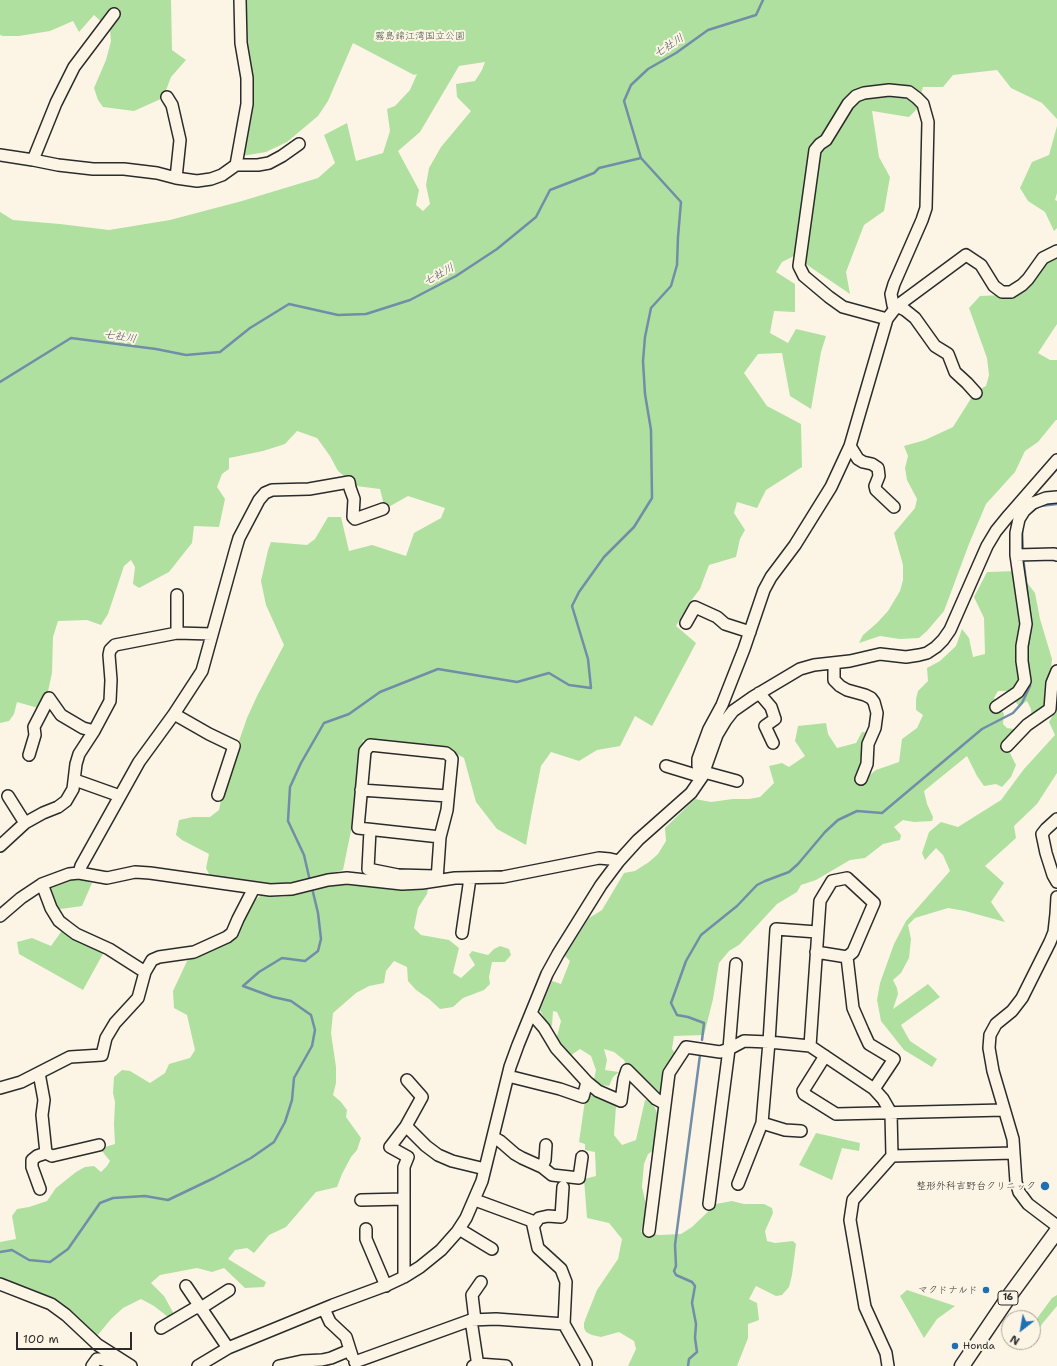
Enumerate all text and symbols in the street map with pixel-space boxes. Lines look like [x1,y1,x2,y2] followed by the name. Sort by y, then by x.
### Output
[375,30,465,42] park label: 霧島錦江湾国立公園
[652,31,686,61] water label: 七社川
[421,261,457,289] water label: 七社川
[103,328,137,346] water label: 七社川
[916,1180,1036,1192] place label: 整形外科吉野台クリニック
[1039,1180,1051,1192] marker: 整形外科吉野台クリニック
[918,1284,978,1296] place label: マクドナルド
[981,1285,991,1295] marker: マクドナルド
[998,1291,1018,1305] road number: 16
[1001,1310,1041,1350] north arrow
[18,1324,134,1350] scale bar
[23,1331,59,1347] text: 100 m
[1007,1331,1023,1349] text: N
[963,1340,995,1352] place label: Honda
[950,1341,960,1351] marker: Honda

